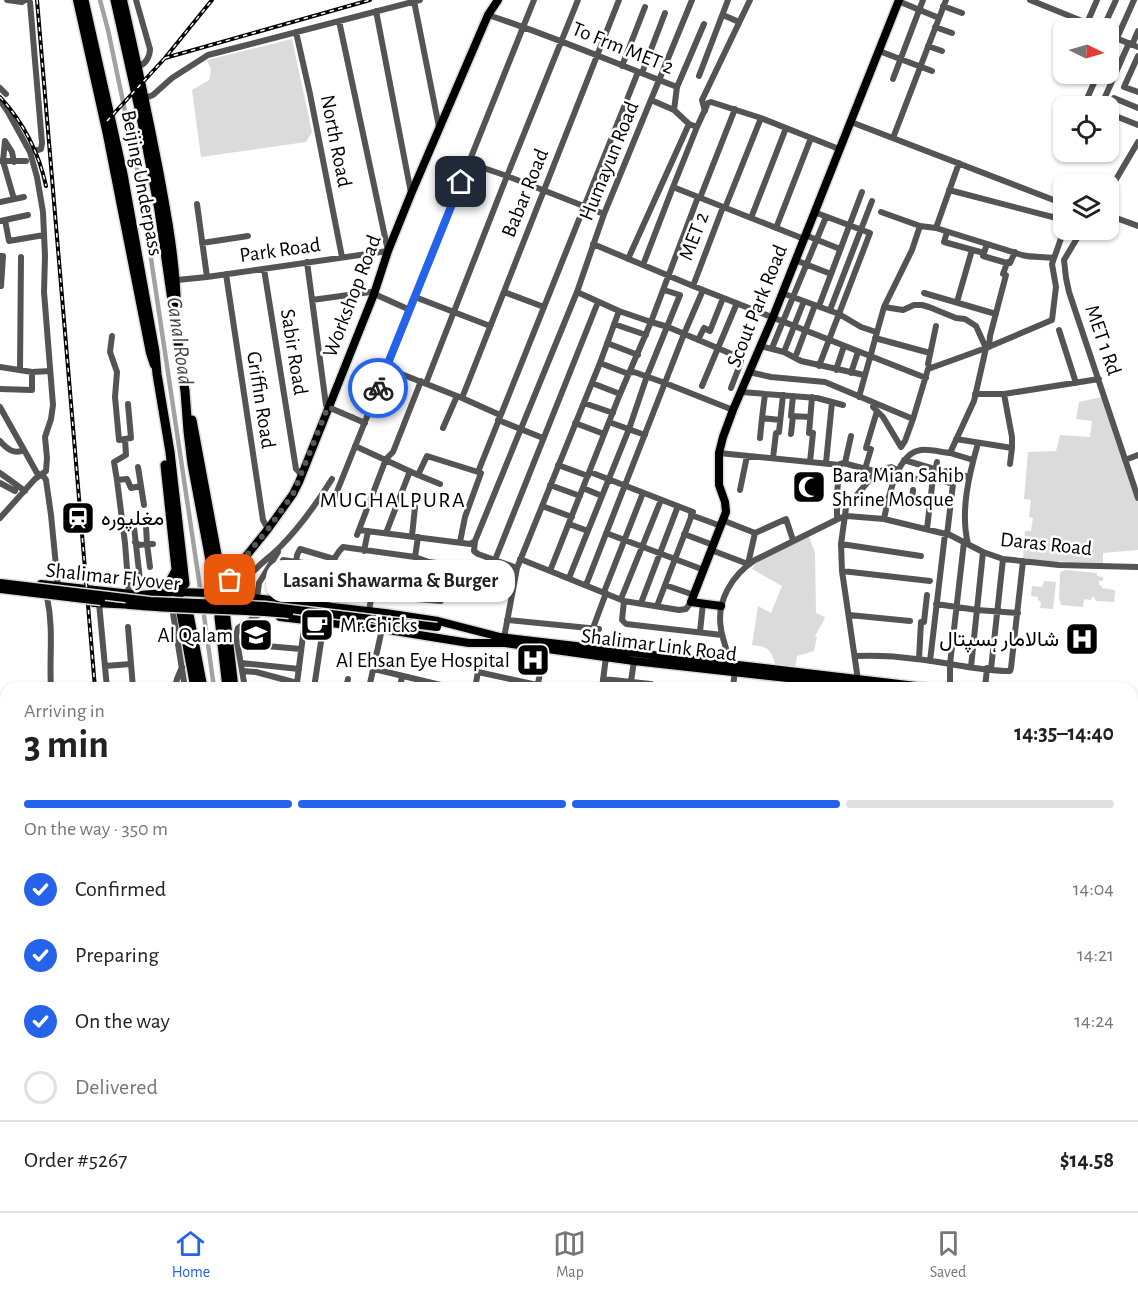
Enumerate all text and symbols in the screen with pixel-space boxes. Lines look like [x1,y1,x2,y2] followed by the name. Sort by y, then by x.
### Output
[569,18,677,78] street label: To Frm MET 2
[1053,18,1119,84] north arrow
[1053,18,1119,240] map controls
[317,93,355,189] street label: North Road
[1053,96,1119,162] button: locate
[576,98,642,224] street label: Humayun Road
[118,108,166,258] street label: Beijing Underpass
[498,146,552,240] street label: Babar Road
[435,156,486,207] pin
[444,165,477,198] icon: home
[1053,174,1119,240] button: layers
[675,209,713,263] street label: MET 2
[319,232,385,360] street label: Workshop Road
[238,234,322,266] street label: Park Road
[723,242,791,370] street label: Scout Park Road
[163,296,197,386] water label: Canal Road
[1081,302,1125,378] street label: MET 1 Rd
[277,307,311,397] street label: Sabir Road
[243,350,279,450] street label: Griffin Road
[348,358,408,418] courier
[362,372,395,405] icon: bike
[832,465,964,510] place label: Bara Mian Sahib Shrine Mosque
[791,469,827,505] mosque icon: Bara Mian Sahib Shrine Mosque
[320,489,466,511] district label: MUGHALPURA
[60,500,96,536] station icon: مغلپورہ
[101,508,164,532] place label: مغلپورہ
[999,529,1093,559] street label: Daras Road
[204,554,255,605] pin
[45,559,182,595] street label: Shalimar Flyover
[266,559,515,601] callout: Lasani Shawarma & Burger
[213,563,246,596] icon: bag
[283,571,498,591] text: Lasani Shawarma & Burger
[299,607,335,643] cafe icon: Mr.Chicks
[340,615,418,636] place label: Mr.Chicks
[238,617,274,653] school or university icon: Al Qalam
[1064,621,1100,657] hospital icon: شالامار ہسپتال
[158,625,233,646] place label: Al Qalam
[580,625,738,665] street label: Shalimar Link Road
[939,629,1059,653] place label: شالامار ہسپتال
[515,642,551,678] hospital icon: Al Ehsan Eye Hospital
[336,650,510,671] place label: Al Ehsan Eye Hospital
[24,701,105,721] text: Arriving in
[1014,722,1114,744] text: 14:35–14:40
[24,726,109,765] text: 3 min
[24,819,168,839] text: On the way · 350 m
[24,873,57,906] icon: check
[75,878,166,900] text: Confirmed
[1073,879,1114,899] text: 14:04
[24,939,57,972] icon: check
[75,944,159,966] text: Preparing
[1077,945,1114,965] text: 14:21
[24,1005,57,1038] icon: check
[75,1010,170,1032] text: On the way
[1074,1011,1114,1031] text: 14:24
[75,1076,158,1098] text: Delivered
[24,1149,127,1171] text: Order #5267
[1060,1149,1114,1171] text: $14.58
[172,1227,210,1282] tab: Home
[553,1227,586,1282] tab: Map
[930,1227,966,1282] tab: Saved

